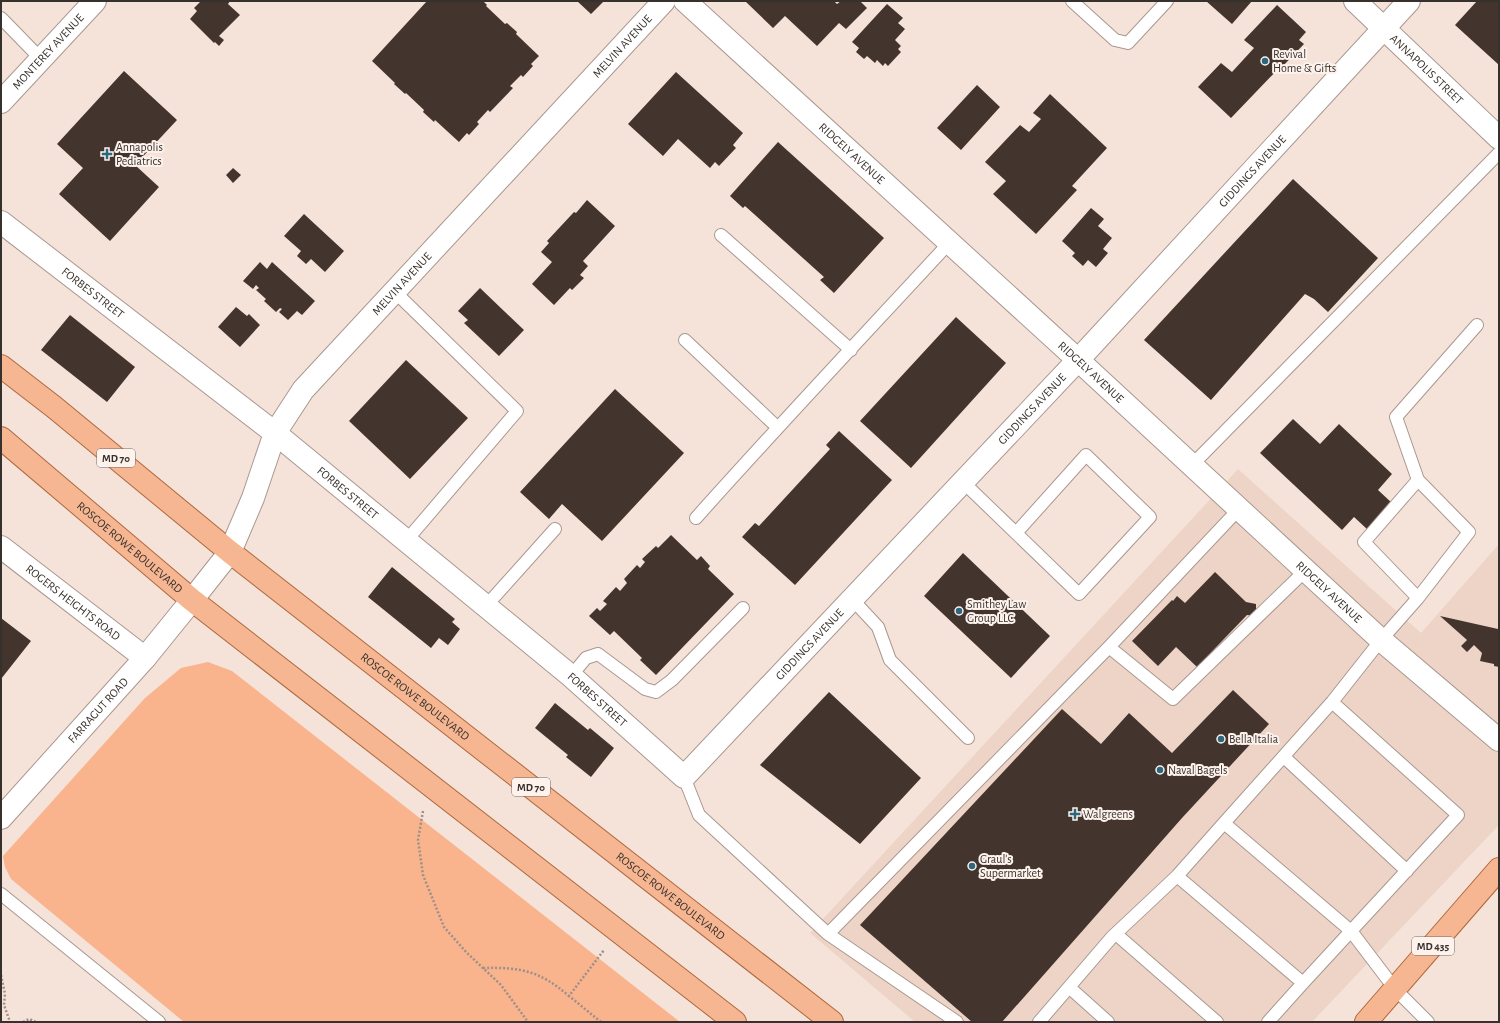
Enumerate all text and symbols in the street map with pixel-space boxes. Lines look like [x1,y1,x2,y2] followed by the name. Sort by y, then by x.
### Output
[10,11,86,92] street label: MONTEREY AVENUE
[590,12,654,80] street label: MELVIN AVENUE
[1388,32,1466,107] street label: ANNAPOLIS STREET
[1273,48,1336,74] place label: Revival Home & Gifts
[1260,56,1270,66] marker: Revival Home & Gifts
[817,121,887,186] street label: RIDGELY AVENUE
[1216,133,1288,209] street label: GIDDINGS AVENUE
[116,141,163,167] place label: Annapolis Pediatrics
[101,148,113,160] marker: Annapolis Pediatrics
[370,250,434,317] street label: MELVIN AVENUE
[60,265,126,320] street label: FORBES STREET
[1056,339,1126,405] street label: RIDGELY AVENUE
[996,371,1068,447] street label: GIDDINGS AVENUE
[97,449,135,467] road number: MD 70
[315,464,381,521] street label: FORBES STREET
[75,499,185,595] street label: ROSCOE ROWE BOULEVARD
[1294,559,1364,625] street label: RIDGELY AVENUE
[24,562,123,643] street label: ROGERS HEIGHTS ROAD
[967,598,1026,624] place label: Smithey Law Group LLC
[773,606,846,682] street label: GIDDINGS AVENUE
[954,606,964,616] marker: Smithey Law Group LLC
[359,651,472,743] street label: ROSCOE ROWE BOULEVARD
[565,670,629,729] street label: FORBES STREET
[66,675,130,745] street label: FARRAGUT ROAD
[1229,733,1279,745] place label: Bella Italia
[1216,734,1226,744] marker: Bella Italia
[1168,764,1228,776] place label: Naval Bagels
[1155,765,1165,775] marker: Naval Bagels
[512,778,550,796] road number: MD 70
[1083,808,1133,820] place label: Walgreens
[1070,809,1080,819] marker: Walgreens
[614,850,727,942] street label: ROSCOE ROWE BOULEVARD
[980,853,1041,879] place label: Graul's Supermarket
[967,861,977,871] marker: Graul's Supermarket
[1412,937,1454,955] road number: MD 435

